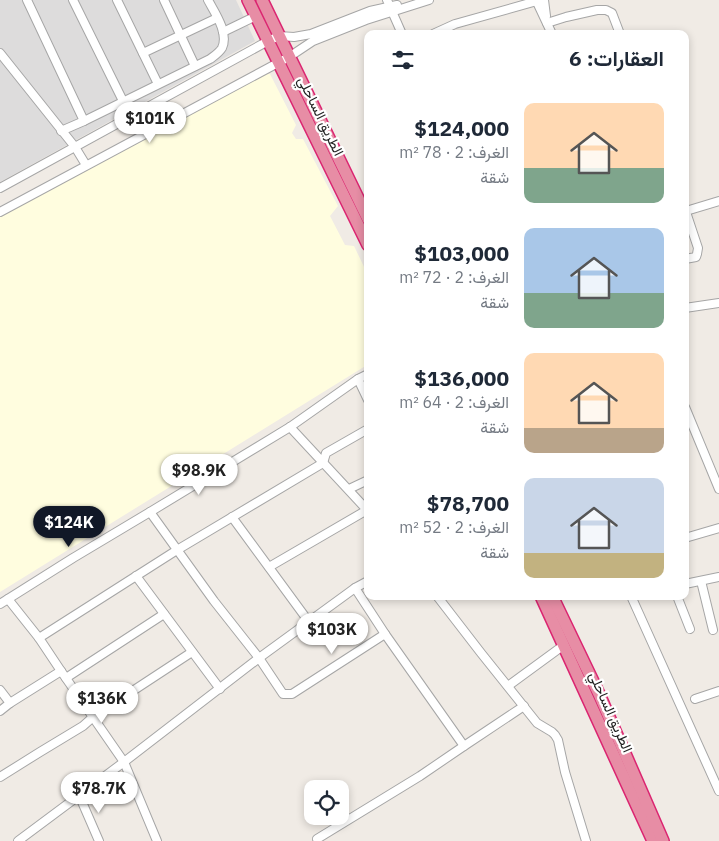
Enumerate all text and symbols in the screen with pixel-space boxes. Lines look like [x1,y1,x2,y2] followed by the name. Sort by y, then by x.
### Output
[569,44,664,72] text: العقارات: 6
[389,46,417,74] icon: filters
[291,73,348,160] street label: الطريق الساحلي
[115,102,185,144] pin: $101K
[125,108,175,128] text: $101K
[414,114,509,142] text: $124,000
[564,123,624,183] icon: home
[399,142,509,162] text: الغرف: 2 · 78 m²
[480,167,509,187] text: شقة
[414,239,509,267] text: $103,000
[564,248,624,308] icon: home
[399,267,509,287] text: الغرف: 2 · 72 m²
[480,292,509,312] text: شقة
[414,364,509,392] text: $136,000
[564,373,624,433] icon: home
[399,392,509,412] text: الغرف: 2 · 64 m²
[480,417,509,437] text: شقة
[158,454,240,496] pin: $98.9K
[172,460,226,480] text: $98.9K
[427,489,509,517] text: $78,700
[564,498,624,558] icon: home
[34,506,104,548] pin: $124K
[44,512,94,532] text: $124K
[399,517,509,537] text: الغرف: 2 · 52 m²
[480,542,509,562] text: شقة
[297,612,367,655] pin: $103K
[307,619,357,639] text: $103K
[582,669,637,756] street label: الطريق الساحلي
[67,682,137,724] pin: $136K
[77,688,127,708] text: $136K
[58,772,140,814] pin: $78.7K
[72,778,126,798] text: $78.7K
[304,780,349,825] map controls
[304,780,349,825] button: locate

